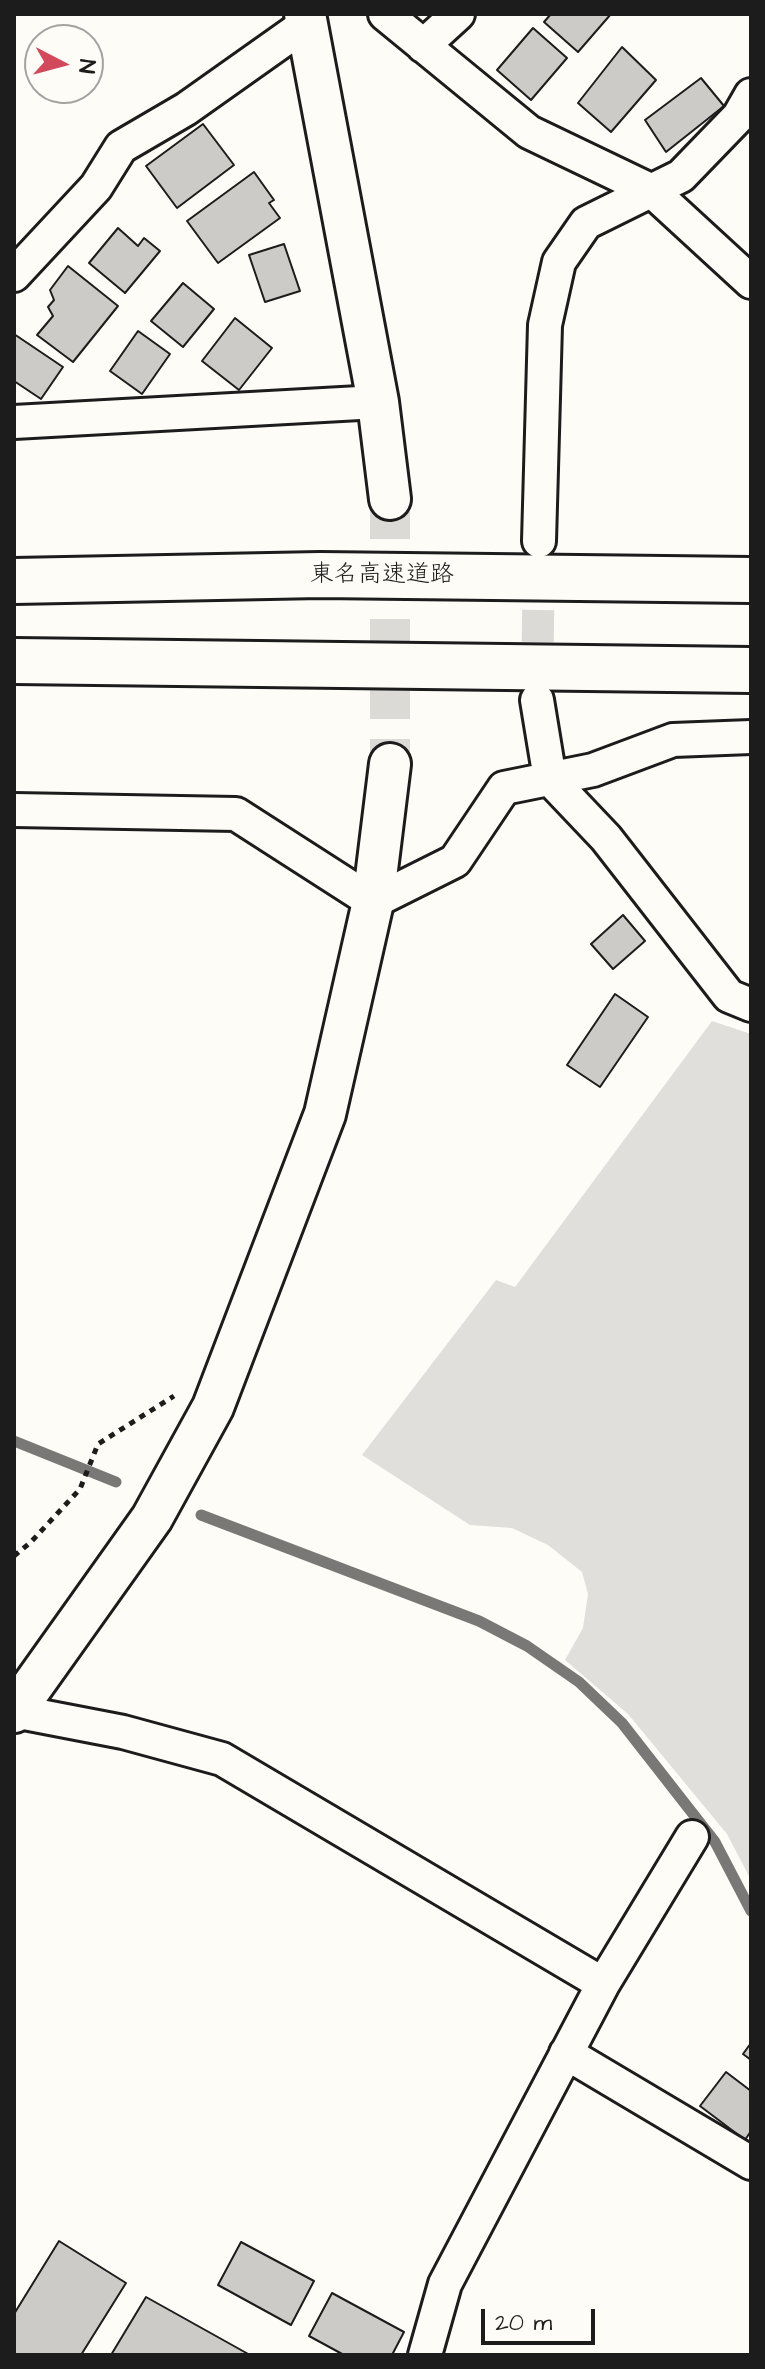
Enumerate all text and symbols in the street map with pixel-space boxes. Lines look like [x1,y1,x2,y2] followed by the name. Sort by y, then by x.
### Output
[24,24,104,104] north arrow
[70,58,103,75] text: N
[310,562,454,590] street label: 東名高速道路
[485,2293,599,2343] scale bar
[495,2306,552,2340] text: 20 m

